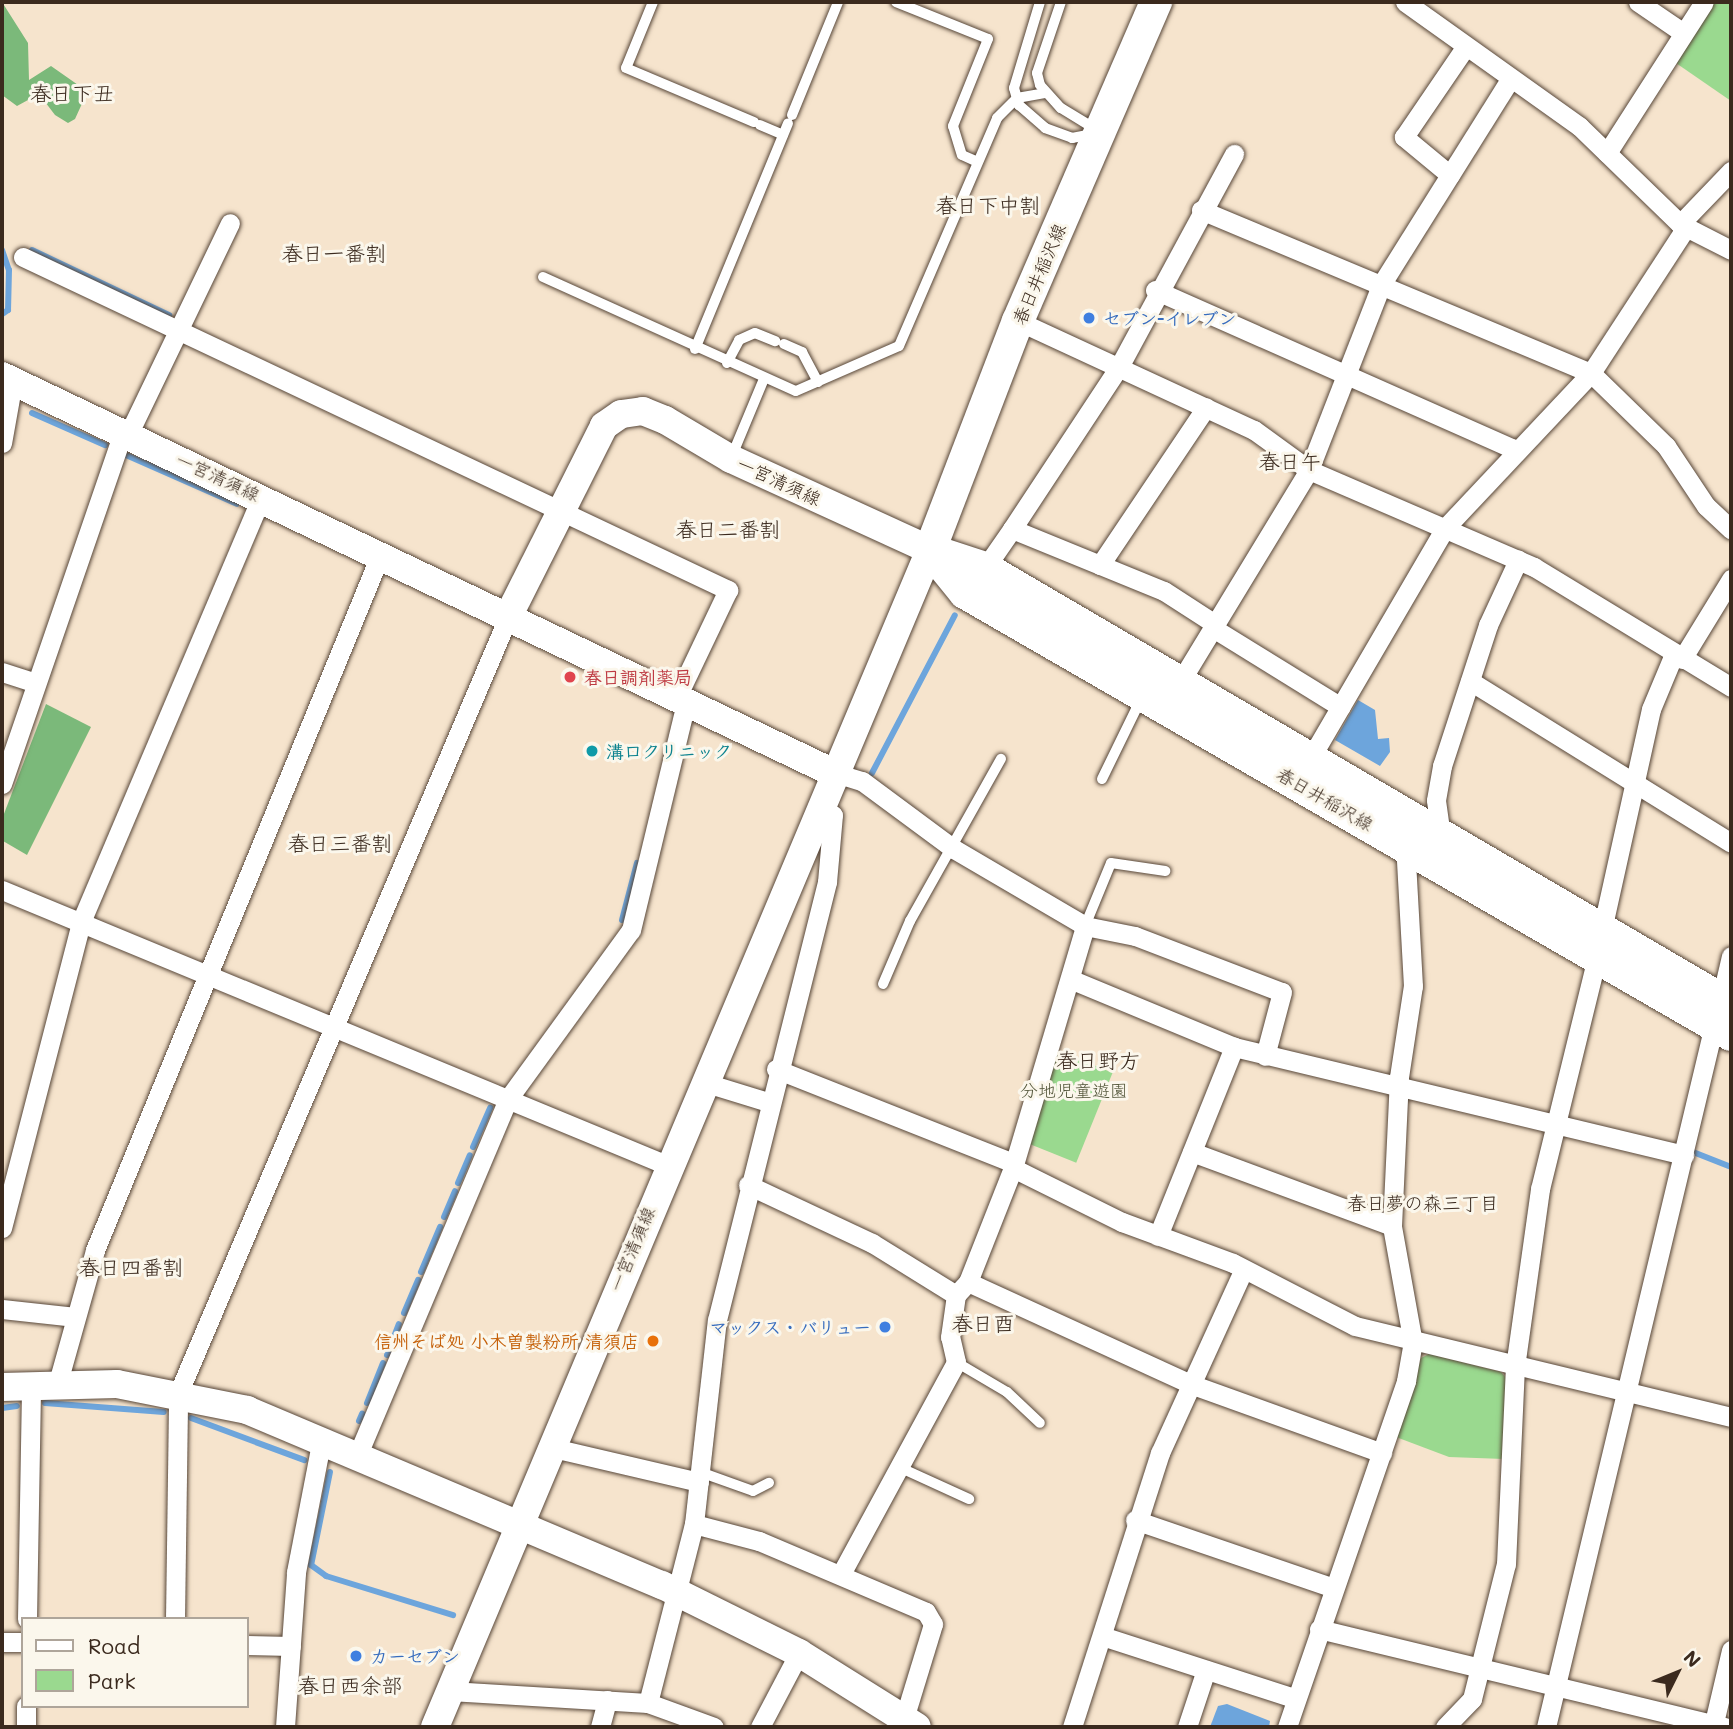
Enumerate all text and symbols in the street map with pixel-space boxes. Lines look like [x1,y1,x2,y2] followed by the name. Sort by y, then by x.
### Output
[30,80,114,106] district label: 春日下丑
[936,192,1040,218] district label: 春日下中割
[1008,220,1070,328] street label: 春日井稲沢線
[282,240,386,266] district label: 春日一番割
[1103,307,1237,329] place label: セブン-イレブン
[1081,310,1097,326] marker: セブン-イレブン
[173,448,263,506] street label: 一宮清須線
[1259,448,1321,474] district label: 春日午
[734,452,824,510] street label: 一宮清須線
[676,516,780,542] district label: 春日二番割
[584,666,692,688] place label: 春日調剤薬局
[562,669,578,685] marker: 春日調剤薬局
[606,740,732,762] place label: 溝口クリニック
[584,743,600,759] marker: 溝口クリニック
[1273,763,1377,835] street label: 春日井稲沢線
[288,830,392,856] district label: 春日三番割
[1056,1047,1140,1073] district label: 春日野方
[1020,1079,1128,1101] park label: 分地児童遊園
[1347,1192,1499,1214] district label: 春日夢の森三丁目
[604,1203,660,1295] street label: 一宮清須線
[79,1254,183,1280] district label: 春日四番割
[952,1310,1014,1336] district label: 春日酉
[709,1316,871,1338] place label: マックス・バリュー
[877,1319,893,1335] marker: マックス・バリュー
[374,1330,639,1352] place label: 信州そば処 小木曽製粉所 清須店
[645,1333,661,1349] marker: 信州そば処 小木曽製粉所 清須店
[21,1617,248,1708] legend
[88,1632,140,1659] text: Road
[1642,1638,1712,1708] north arrow
[370,1645,460,1667] place label: カーセブン
[1679,1645,1707,1672] text: N
[348,1648,364,1664] marker: カーセブン
[88,1667,136,1694] text: Park
[298,1672,402,1698] district label: 春日西余部

